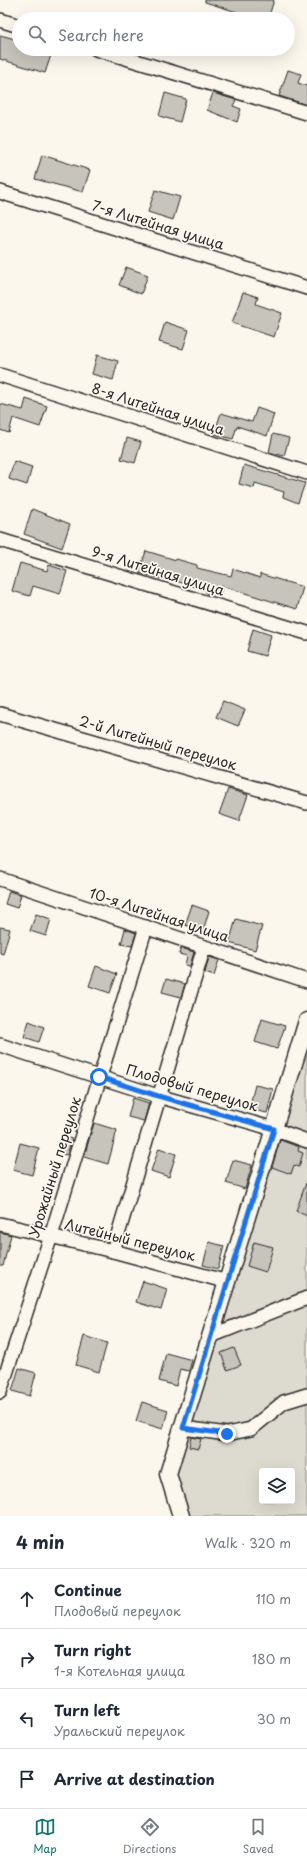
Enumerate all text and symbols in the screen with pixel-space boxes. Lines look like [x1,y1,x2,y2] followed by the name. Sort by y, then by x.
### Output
[12,12,295,56] search box
[26,23,48,45] icon: search
[58,23,144,46] text: Search here
[90,194,227,255] street label: 7-я Литейная улица
[89,377,227,440] street label: 8-я Литейная улица
[89,540,227,601] street label: 9-я Литейная улица
[77,710,240,775] street label: 2-й Литейный переулок
[86,882,232,947] street label: 10-я Литейная улица
[124,1059,261,1117] street label: Плодовый переулок
[90,1068,108,1086] route start
[23,1093,86,1240] street label: Урожайный переулок
[63,1213,198,1266] street label: Литейный переулок
[218,1425,236,1443] route end
[259,1468,295,1504] map controls
[259,1468,295,1504] button: layers
[16,1529,64,1555] text: 4 min
[205,1533,291,1552] text: Walk · 320 m
[54,1578,122,1601] text: Continue
[16,1588,38,1610] icon: ahead
[256,1589,291,1608] text: 110 m
[54,1601,181,1620] text: Плодовый переулок
[54,1638,131,1661] text: Turn right
[16,1648,38,1670] icon: right
[252,1649,291,1668] text: 180 m
[54,1661,185,1680] text: 1-я Котельная улица
[54,1698,120,1721] text: Turn left
[16,1708,38,1730] icon: left
[257,1709,291,1728] text: 30 m
[54,1721,185,1740] text: Уральский переулок
[54,1767,215,1790] text: Arrive at destination
[16,1768,38,1790] icon: arrive
[33,1816,57,1857] tab: Map
[123,1816,176,1857] tab: Directions
[243,1816,274,1857] tab: Saved

